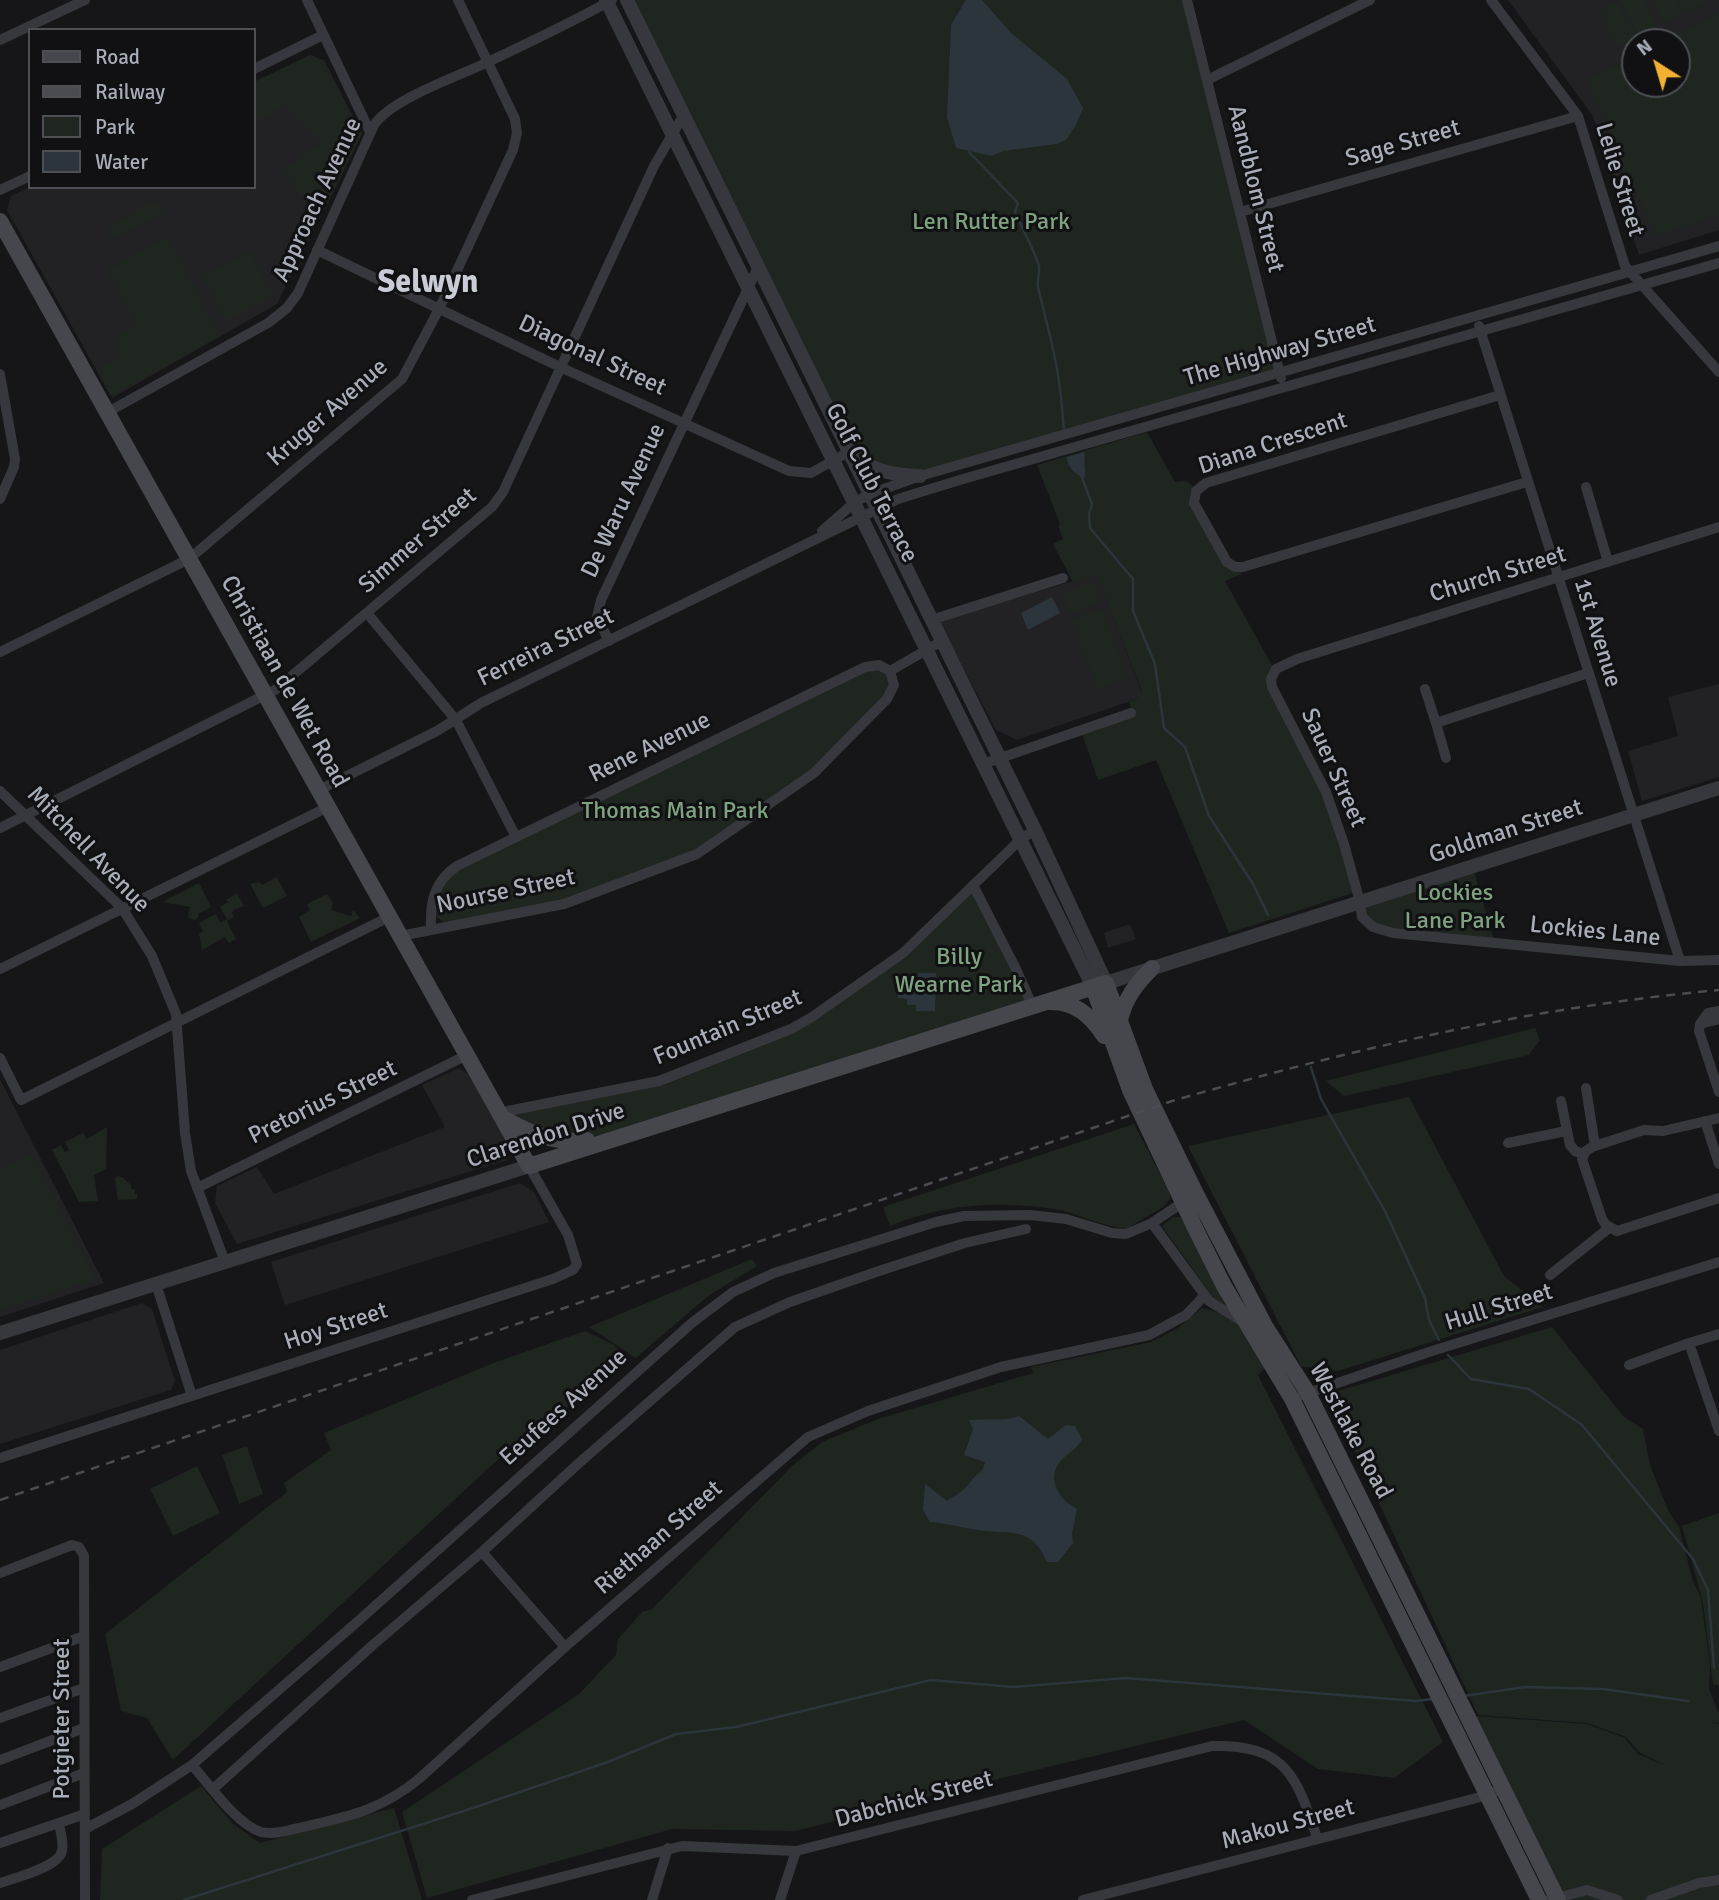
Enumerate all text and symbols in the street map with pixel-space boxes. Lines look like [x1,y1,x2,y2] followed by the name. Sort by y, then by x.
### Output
[28,28,256,189] legend
[1621,28,1691,98] north arrow
[1632,34,1657,61] text: N
[95,44,140,70] text: Road
[95,79,165,105] text: Railway
[1220,102,1290,276] street label: Aandblom Street
[267,113,369,287] street label: Approach Avenue
[95,114,135,140] text: Park
[1342,114,1464,174] street label: Sage Street
[1588,120,1650,240] street label: Lelie Street
[95,149,148,175] text: Water
[912,209,1070,237] park label: Len Rutter Park
[377,265,479,303] district label: Selwyn
[514,309,670,403] street label: Diagonal Street
[1181,311,1379,393] street label: The Highway Street
[262,353,394,473] street label: Kruger Avenue
[818,398,924,568] street label: Golf Club Terrace
[1195,406,1351,482] street label: Diana Crescent
[576,419,672,583] street label: De Waru Avenue
[353,482,483,600] street label: Simmer Street
[1426,541,1570,609] street label: Church Street
[214,571,354,793] street label: Christiaan de Wet Road
[1567,575,1627,691] street label: 1st Avenue
[473,603,619,693] street label: Ferreira Street
[1294,704,1372,832] street label: Sauer Street
[585,706,715,790] street label: Rene Avenue
[20,781,156,919] street label: Mitchell Avenue
[1426,794,1586,870] street label: Goldman Street
[581,798,769,826] park label: Thomas Main Park
[434,863,578,921] street label: Nourse Street
[1405,880,1505,936] park label: Lockies Lane Park
[1528,911,1662,953] street label: Lockies Lane
[895,944,1023,1000] park label: Billy Wearne Park
[649,984,807,1072] street label: Fountain Street
[244,1055,402,1151] street label: Pretorius Street
[463,1097,629,1175] street label: Clarendon Drive
[1442,1278,1556,1338] street label: Hull Street
[281,1297,391,1357] street label: Hoy Street
[494,1343,634,1473] street label: Eeufees Avenue
[1302,1358,1398,1504] street label: Westlake Road
[589,1475,729,1601] street label: Riethaan Street
[49,1638,77,1800] street label: Potgieter Street
[832,1765,996,1835] street label: Dabchick Street
[1218,1793,1358,1857] street label: Makou Street

